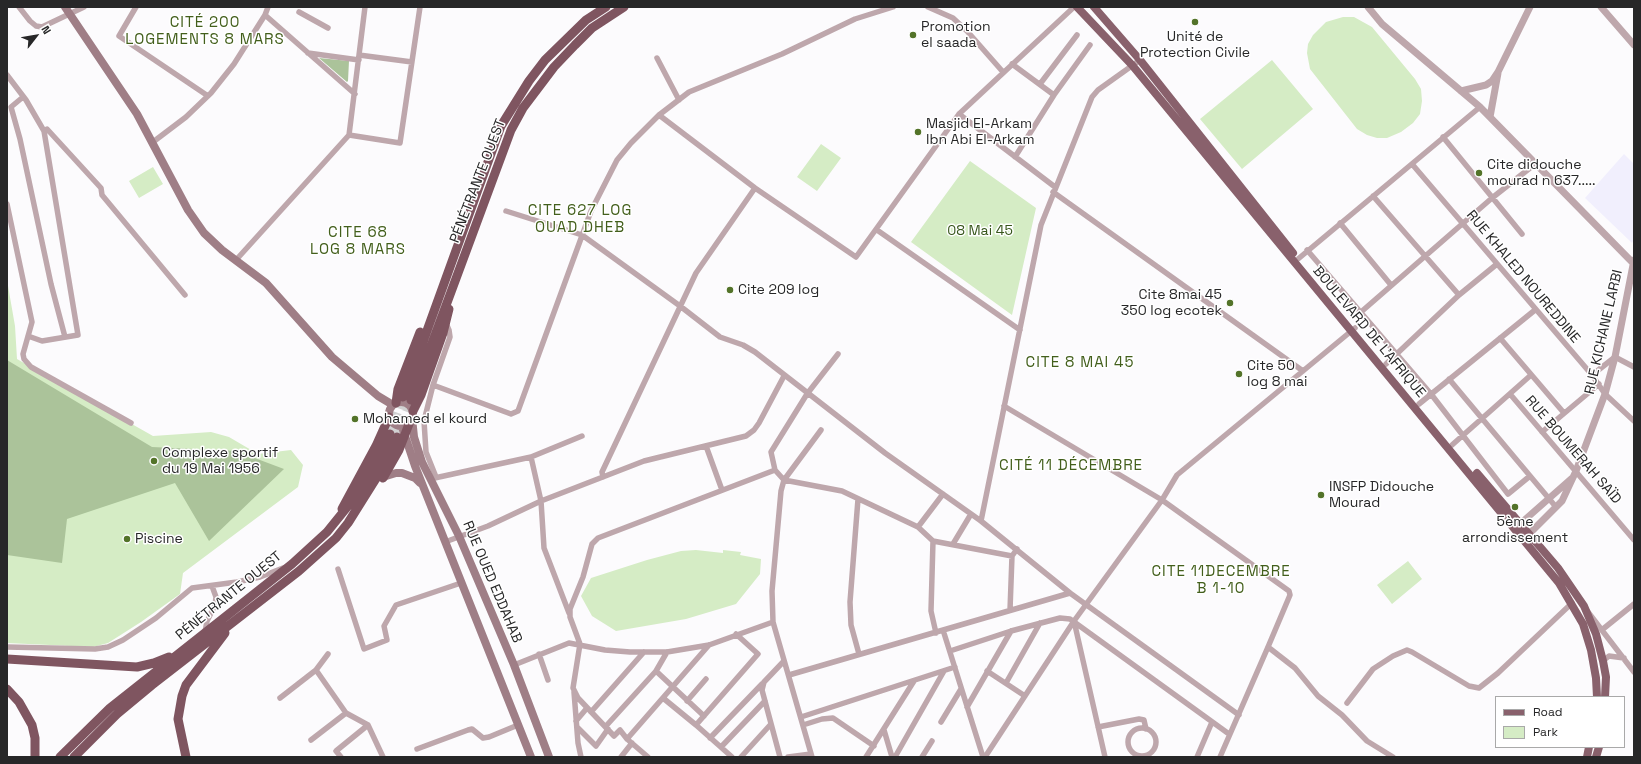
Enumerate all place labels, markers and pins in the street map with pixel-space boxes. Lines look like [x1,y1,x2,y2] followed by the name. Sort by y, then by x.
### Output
[1190,17,1200,27] marker: Unité de Protection Civile
[921,19,991,52] place label: Promotion el saada
[1140,29,1250,62] place label: Unité de Protection Civile
[908,30,918,40] marker: Promotion el saada
[926,116,1035,148] place label: Masjid El-Arkam Ibn Abi El-Arkam
[913,127,923,137] marker: Masjid El-Arkam Ibn Abi El-Arkam
[1487,157,1596,190] place label: Cite didouche mourad n 637.....
[1474,168,1484,178] marker: Cite didouche mourad n 637.....
[738,282,819,298] place label: Cite 209 log
[725,285,735,295] marker: Cite 209 log
[1121,287,1222,320] place label: Cite 8mai 45 350 log ecotek
[1225,298,1235,308] marker: Cite 8mai 45 350 log ecotek
[1247,358,1308,390] place label: Cite 50 log 8 mai
[1234,369,1244,379] marker: Cite 50 log 8 mai
[363,411,487,427] place label: Mohamed el kourd
[350,414,360,424] marker: Mohamed el kourd
[162,445,278,478] place label: Complexe sportif du 19 Mai 1956
[149,456,159,466] marker: Complexe sportif du 19 Mai 1956
[1329,479,1434,512] place label: INSFP Didouche Mourad
[1316,490,1326,500] marker: INSFP Didouche Mourad
[1510,502,1520,512] marker: 5ème arrondissement
[1462,514,1568,546] place label: 5ème arrondissement
[135,531,183,547] place label: Piscine
[122,534,132,544] marker: Piscine

